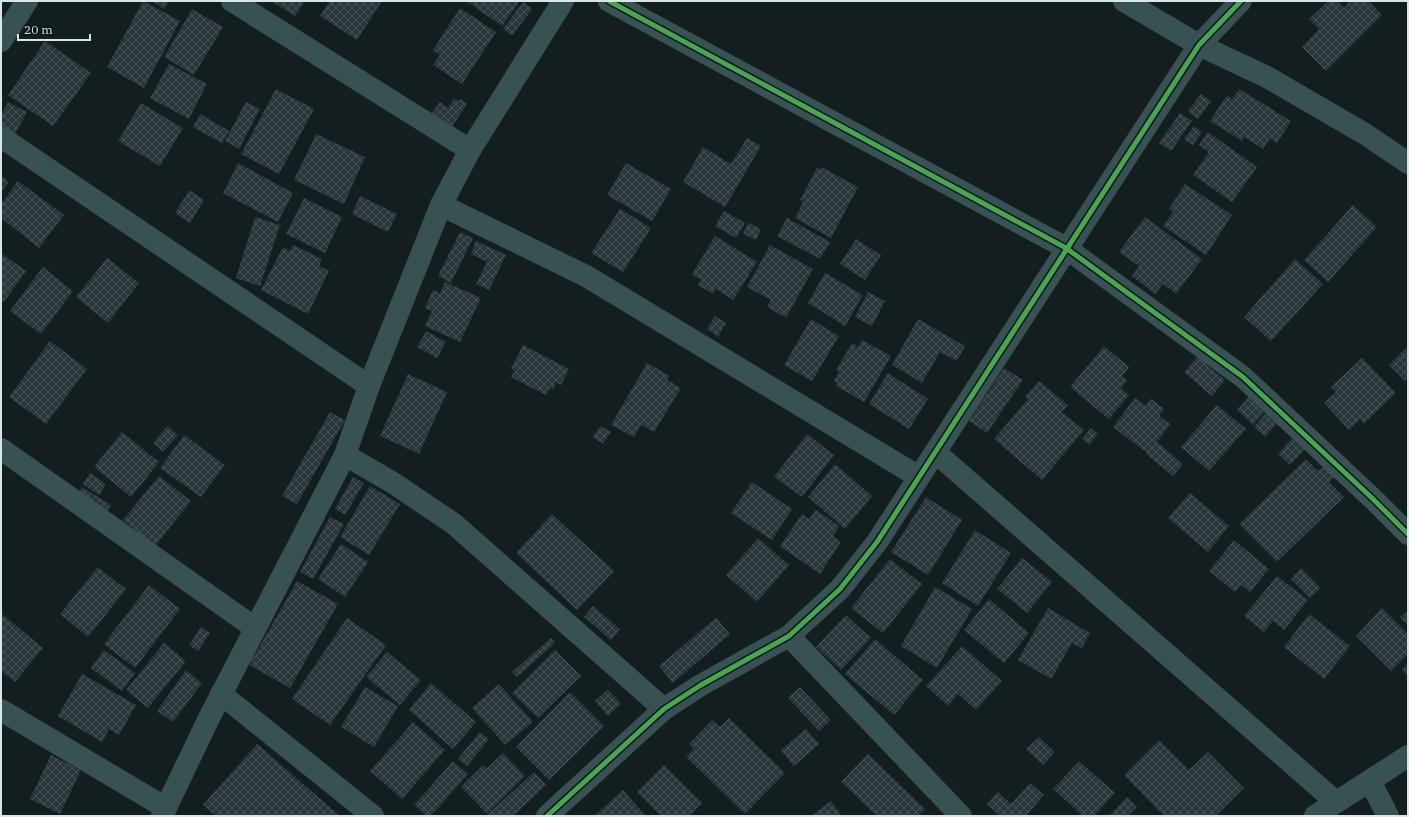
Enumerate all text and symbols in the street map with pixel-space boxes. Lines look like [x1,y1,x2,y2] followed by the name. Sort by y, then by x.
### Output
[18,16,90,42] scale bar
[24,22,53,37] text: 20 m

